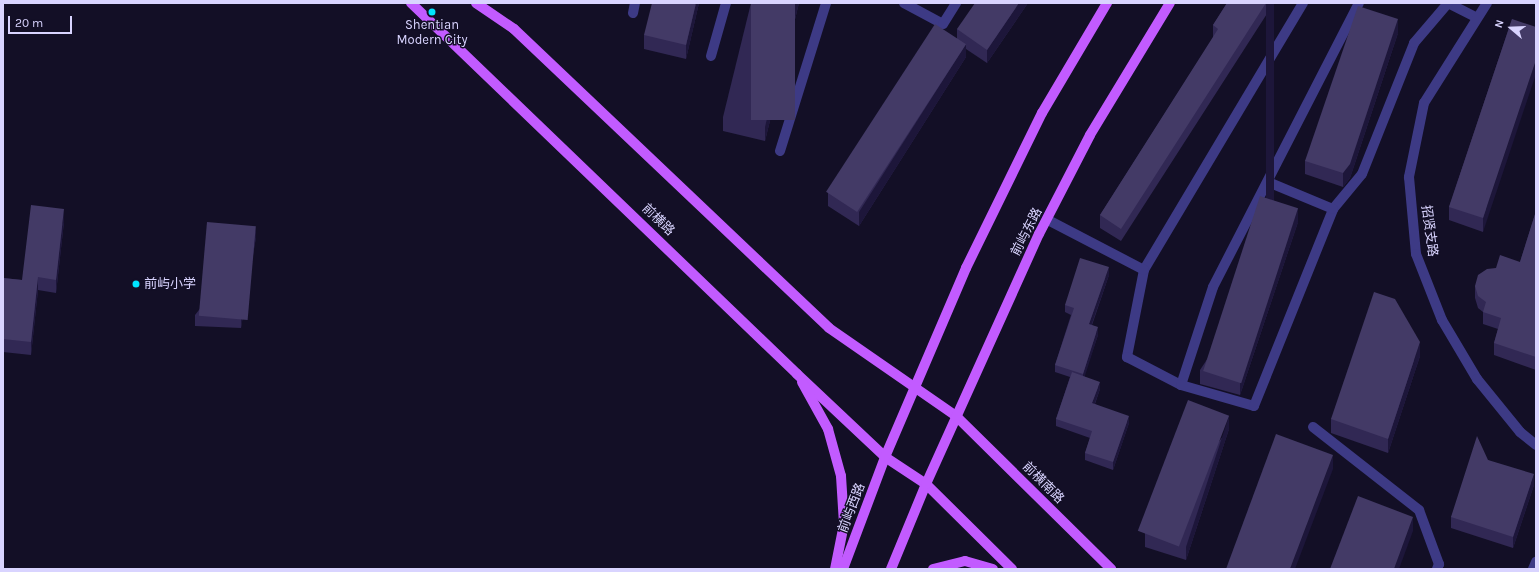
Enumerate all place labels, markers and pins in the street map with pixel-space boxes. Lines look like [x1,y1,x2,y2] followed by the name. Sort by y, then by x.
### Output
[427,7,437,17] marker: Shentian Modern City
[397,18,467,49] place label: Shentian Modern City
[144,276,196,292] place label: 前屿小学
[131,279,141,289] marker: 前屿小学

